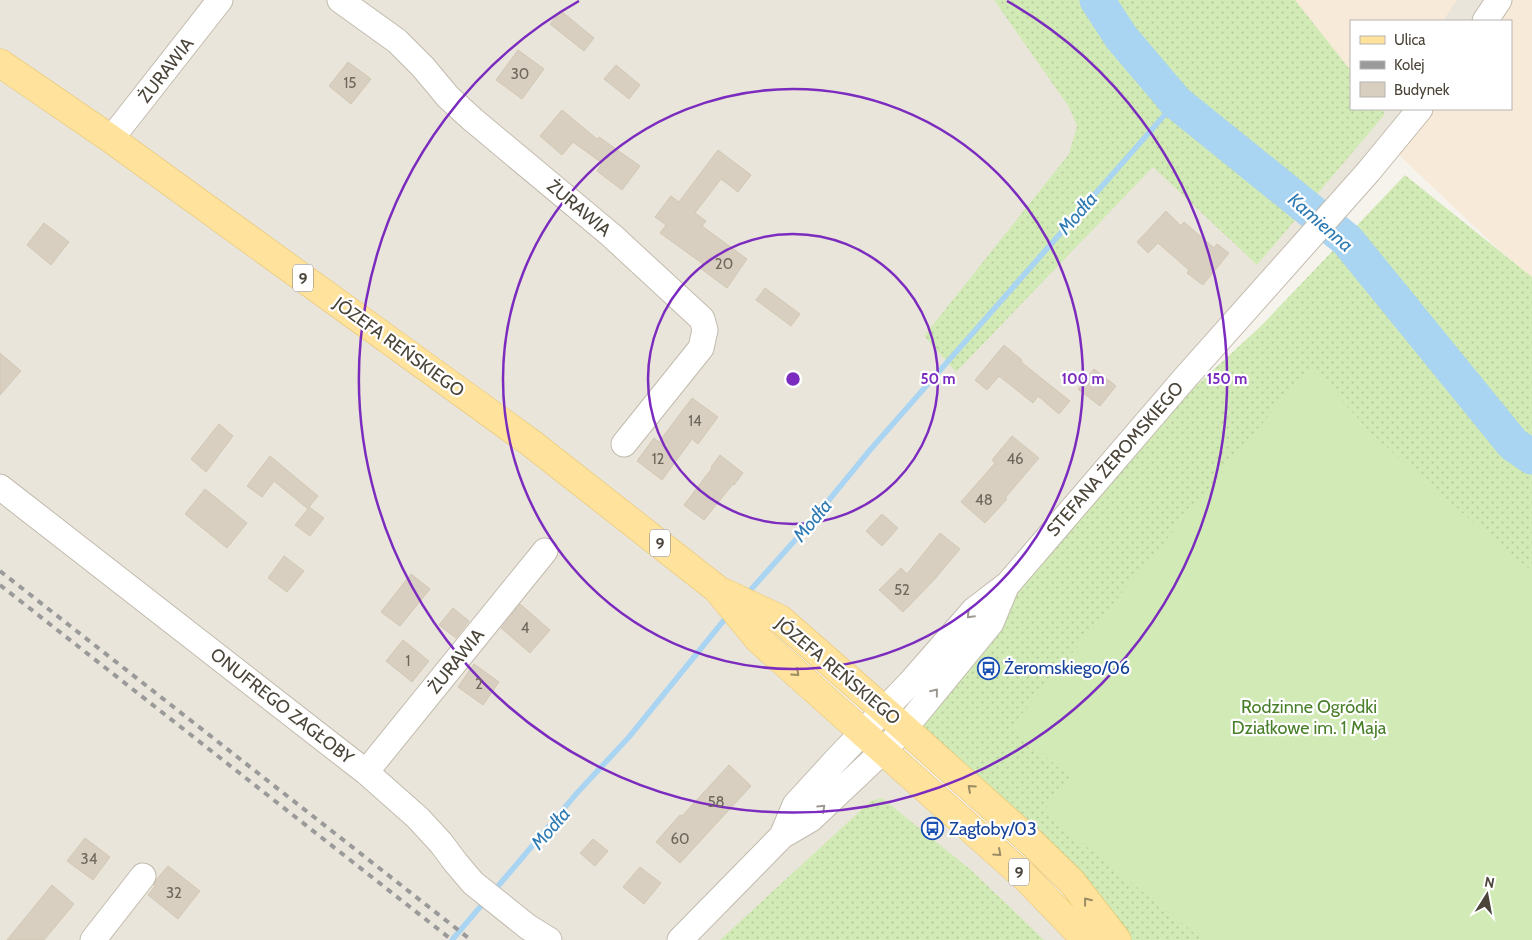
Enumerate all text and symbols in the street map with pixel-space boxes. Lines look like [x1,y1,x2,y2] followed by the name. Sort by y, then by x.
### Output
[1350,20,1512,110] legend
[1394,31,1426,49] text: Ulica
[134,33,198,107] street label: ŻURAWIA
[1394,56,1425,74] text: Kolej
[511,65,529,83] house number: 30
[343,74,357,92] house number: 15
[1394,81,1450,99] text: Budynek
[542,175,616,241] street label: ŻURAWIA
[1052,188,1102,240] water label: Modła
[1284,188,1358,257] water label: Kamienna
[715,255,733,273] house number: 20
[293,264,313,292] road number: 9
[329,292,469,402] street label: JÓZEFA REŃSKIEGO
[784,370,802,388] centre of rings
[920,370,956,388] text: 50 m
[1061,370,1105,388] text: 100 m
[1207,370,1247,388] text: 150 m
[1042,377,1188,541] street label: STEFANA ŻEROMSKIEGO
[688,412,702,430] house number: 14
[652,450,665,468] house number: 12
[1006,450,1024,468] house number: 46
[975,491,993,509] house number: 48
[787,494,837,547] water label: Modła
[650,530,670,556] road number: 9
[894,581,910,599] house number: 52
[967,609,976,618] one-way arrow
[770,612,905,730] street label: JÓZEFA REŃSKIEGO
[521,619,530,637] house number: 4
[423,624,489,698] street label: ŻURAWIA
[206,643,359,769] street label: ONUFREGO ZAGŁOBY
[406,652,410,670] house number: 1
[976,656,1000,680] bus stop icon: Żeromskiego/06
[1004,657,1130,679] place label: Żeromskiego/06
[790,667,799,676] one-way arrow
[475,675,483,693] house number: 2
[930,688,939,697] one-way arrow
[1232,696,1387,739] park label: Rodzinne Ogródki Działkowe im. 1 Maja
[968,785,977,794] one-way arrow
[707,793,725,811] house number: 58
[525,803,575,855] water label: Modła
[816,805,825,814] one-way arrow
[921,817,945,841] bus stop icon: Zagłoby/03
[949,818,1037,840] place label: Zagłoby/03
[671,830,690,848] house number: 60
[992,847,1001,856] one-way arrow
[81,850,98,868] house number: 34
[1009,859,1029,886] road number: 9
[1462,870,1512,920] north arrow
[1483,872,1496,892] text: N
[166,884,182,902] house number: 32
[1084,898,1092,907] one-way arrow

